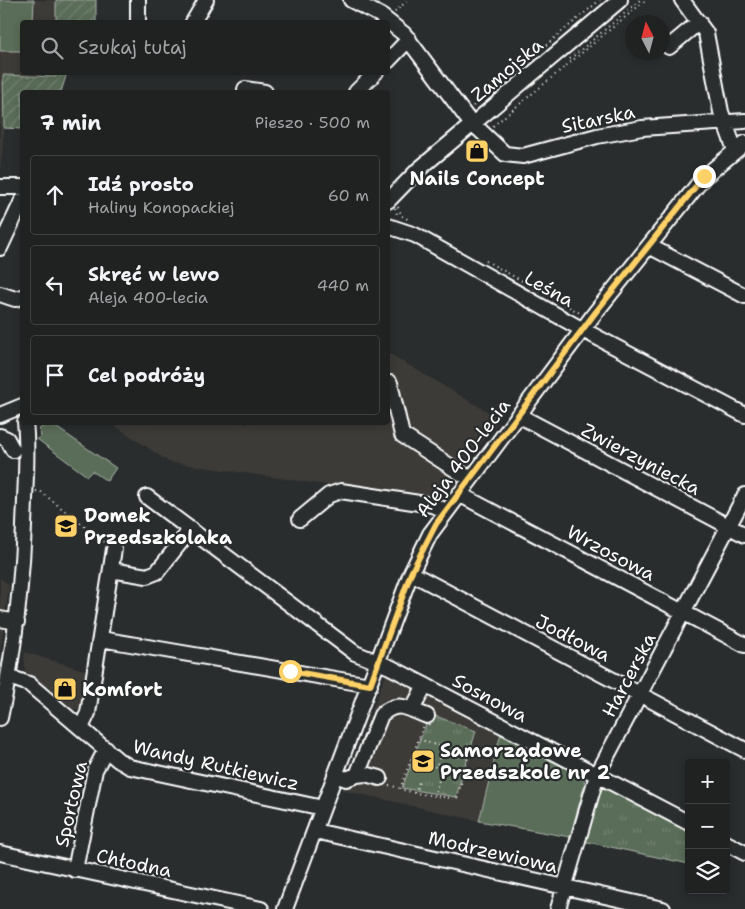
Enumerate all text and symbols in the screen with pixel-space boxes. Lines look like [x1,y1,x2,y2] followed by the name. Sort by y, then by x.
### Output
[625,15,670,60] north arrow
[20,20,390,75] search box
[466,32,548,107] street label: Zamojska
[38,34,66,62] icon: search
[78,35,187,60] text: Szukaj tutaj
[559,99,637,139] street label: Sitarska
[40,109,101,137] text: 7 min
[255,112,370,133] text: Pieszo · 500 m
[464,138,490,164] shop icon: Nails Concept
[693,165,716,188] route end
[410,166,544,191] place label: Nails Concept
[88,172,194,197] text: Idź prosto
[41,181,69,209] icon: ahead
[328,185,369,206] text: 60 m
[88,197,234,218] text: Haliny Konopackiej
[88,262,220,287] text: Skręć w lewo
[520,265,578,313] street label: Leśna
[41,271,69,299] icon: left
[317,275,369,296] text: 440 m
[88,287,208,308] text: Aleja 400-lecia
[41,361,69,389] icon: arrive
[88,363,205,388] text: Cel podróży
[410,393,516,522] street label: Aleja 400-lecia
[577,417,705,501] street label: Zwierzyniecka
[84,503,232,550] place label: Domek Przedszkolaka
[53,513,79,539] school or university icon: Domek Przedszkolaka
[562,519,660,587] street label: Wrzosowa
[531,609,615,668] street label: Jodłowa
[596,628,662,722] street label: Harcerska
[279,660,302,683] route start
[448,668,532,728] street label: Sosnowa
[52,676,78,702] shop icon: Komfort
[82,677,162,702] place label: Komfort
[130,734,302,796] street label: Wandy Rutkiewicz
[440,738,610,785] place label: Samorządowe Przedszkole nr 2
[410,748,436,774] school or university icon: Samorządowe Przedszkole nr 2
[49,758,93,849] street label: Sportowa
[685,759,730,894] map controls
[685,759,730,804] button: +
[685,804,730,849] button: −
[426,825,560,879] street label: Modrzewiowa
[94,843,174,883] street label: Chłodna
[685,849,730,894] button: layers

